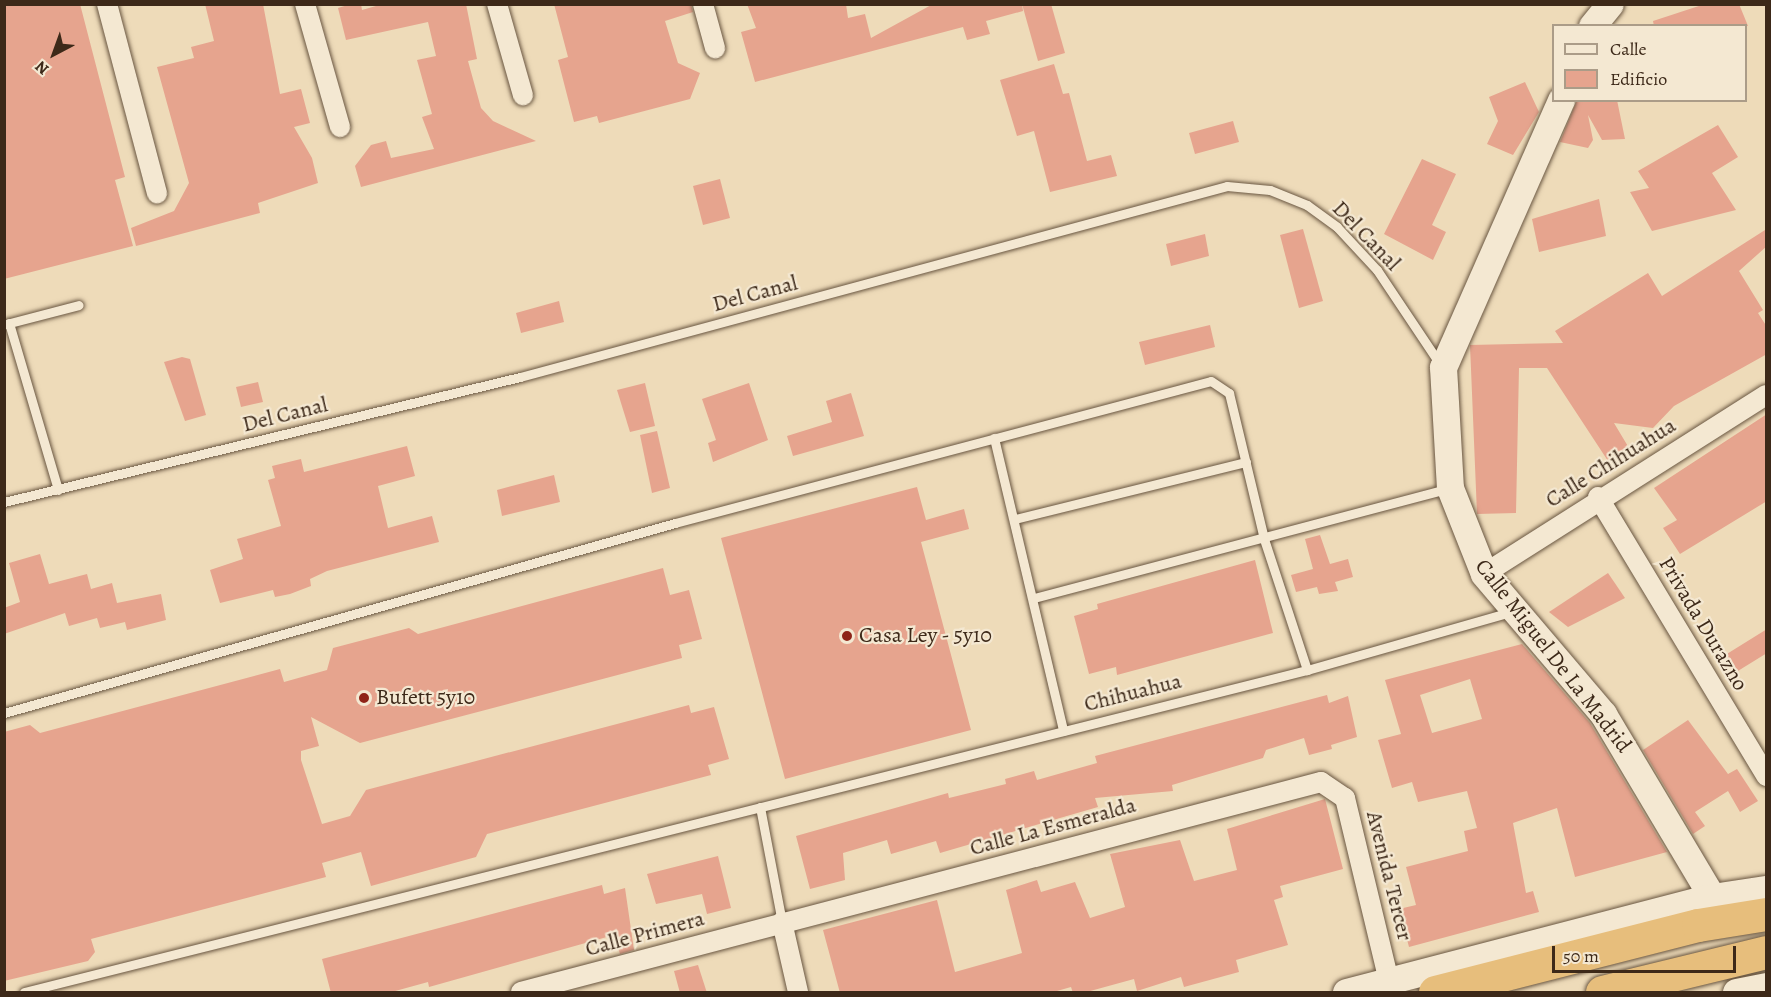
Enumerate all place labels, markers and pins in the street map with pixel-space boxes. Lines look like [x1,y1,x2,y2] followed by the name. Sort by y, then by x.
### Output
[859,623,993,649] place label: Casa Ley - 5y10
[840,629,854,643] marker: Casa Ley - 5y10
[376,685,475,711] place label: Bufett 5y10
[357,691,371,705] marker: Bufett 5y10

